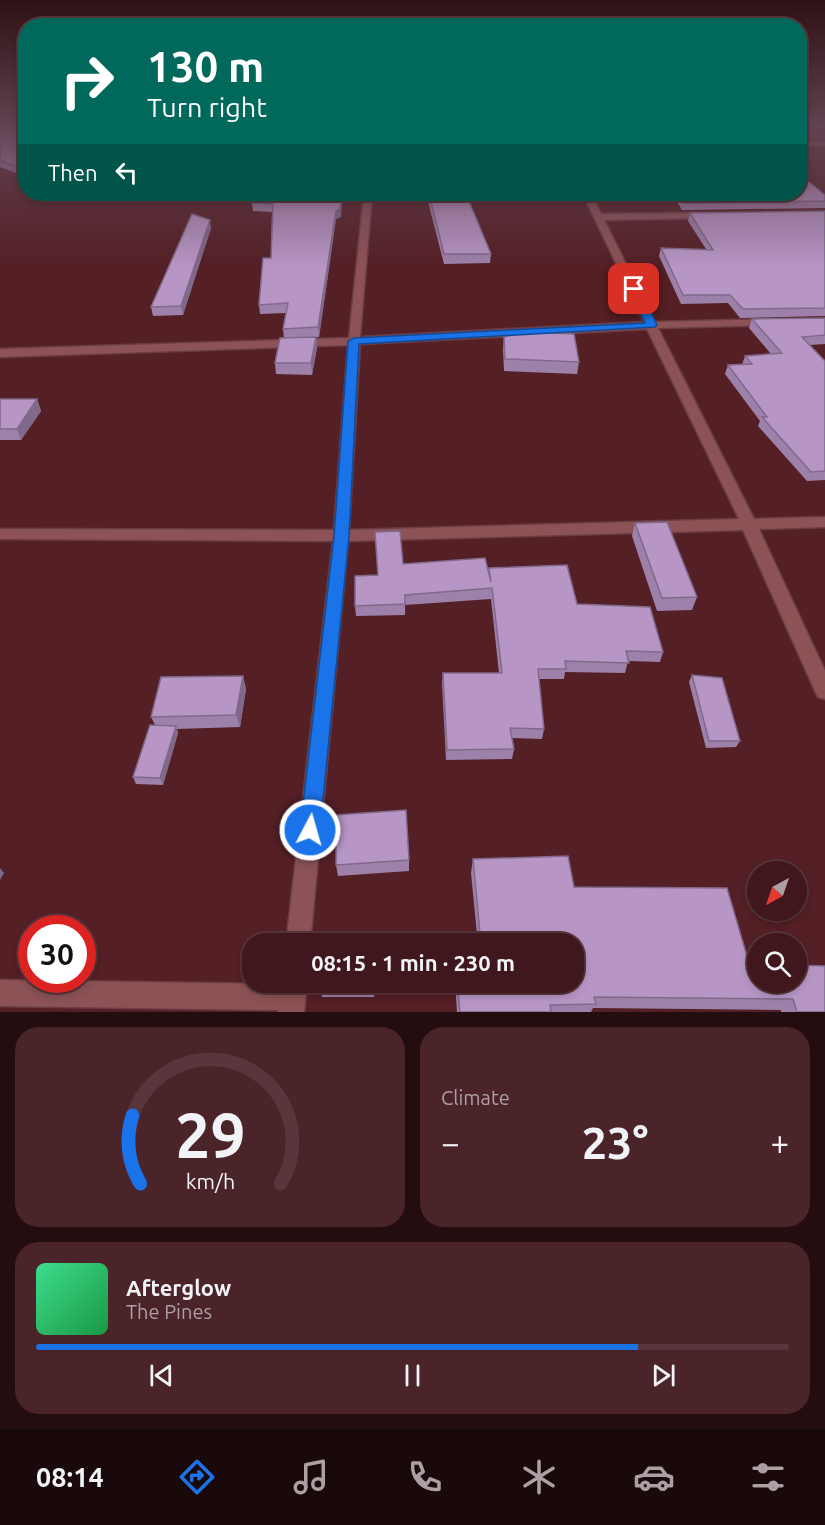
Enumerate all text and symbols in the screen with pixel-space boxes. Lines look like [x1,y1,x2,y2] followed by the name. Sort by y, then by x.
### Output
[48,42,126,120] icon: right
[147,43,264,90] text: 130 m
[147,92,267,122] text: Turn right
[110,156,143,189] icon: left
[48,160,98,185] text: Then
[608,263,659,314] pin
[617,272,650,305] icon: arrive
[278,798,342,862] position arrow
[747,861,807,921] north arrow
[747,861,807,993] map controls
[18,915,96,993] speed limit sign: 30
[747,933,807,993] button: search
[311,950,515,975] text: 08:15 · 1 min · 230 m
[441,1086,510,1109] text: Climate
[175,1100,245,1170] text: 29
[582,1117,648,1168] text: 23°
[441,1124,460,1161] text: −
[770,1124,789,1161] text: +
[185,1169,235,1193] text: km/h
[126,1275,231,1300] text: Afterglow
[126,1300,212,1323] text: The Pines
[145,1359,178,1392] icon: previous
[396,1359,429,1392] icon: pause
[647,1359,680,1392] icon: next
[176,1456,218,1498] icon: directions
[290,1456,332,1498] icon: music
[404,1456,446,1498] icon: phone
[518,1456,560,1498] icon: climate
[633,1456,675,1498] icon: car
[747,1456,789,1498] icon: filters
[36,1462,104,1492] text: 08:14

